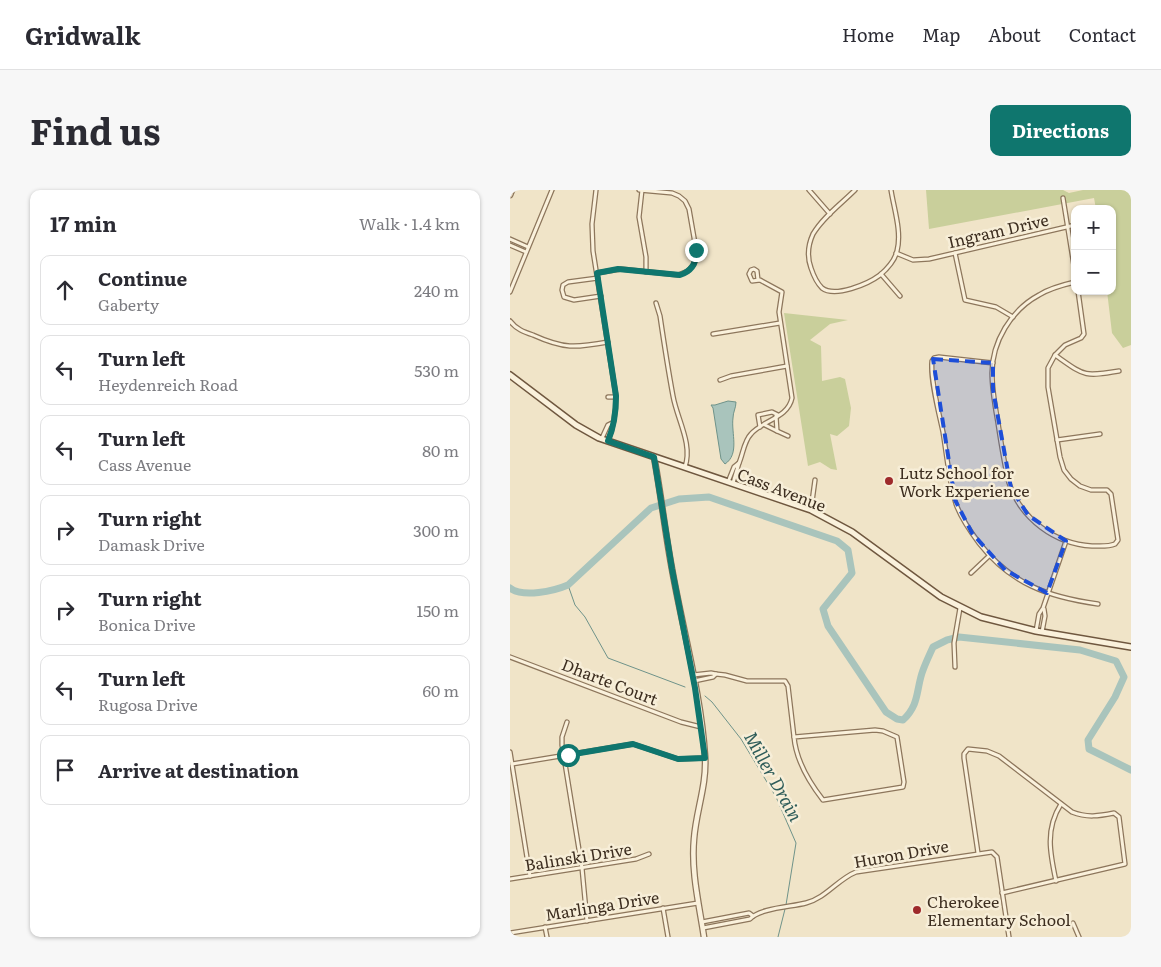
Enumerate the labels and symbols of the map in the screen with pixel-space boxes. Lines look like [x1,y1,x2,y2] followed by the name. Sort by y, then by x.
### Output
[945,207,1051,253] street label: Ingram Drive
[685,239,708,262] route end
[899,460,1029,502] place label: Lutz School for Work Experience
[734,461,830,517] street label: Cass Avenue
[883,475,895,487] marker: Lutz School for Work Experience
[558,652,662,711] street label: Dharte Court
[738,726,810,826] water label: Miller Drain
[557,744,580,767] route start
[852,833,950,873] street label: Huron Drive
[523,836,633,876] street label: Balinski Drive
[543,884,661,926] street label: Marlinga Drive
[927,889,1071,931] place label: Cherokee Elementary School
[911,904,923,916] marker: Cherokee Elementary School

